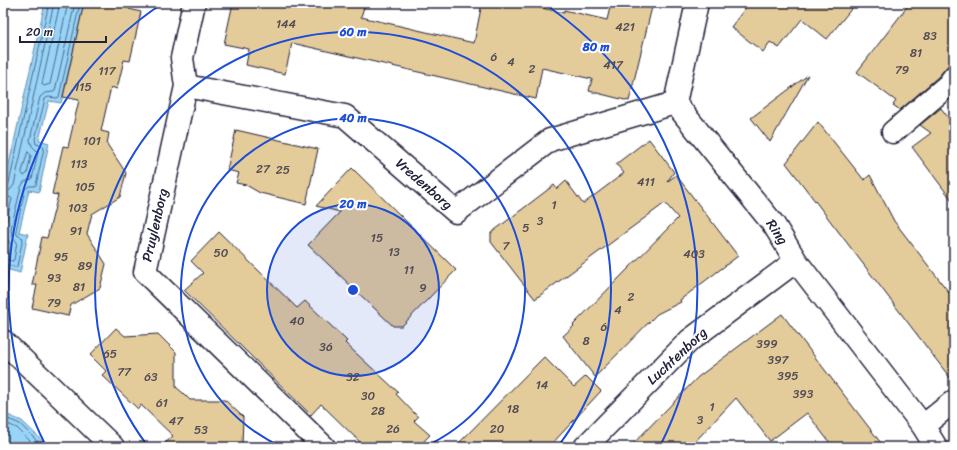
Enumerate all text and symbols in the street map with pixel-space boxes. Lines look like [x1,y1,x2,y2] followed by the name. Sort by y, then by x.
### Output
[276,13,297,35] house number: 144
[615,16,635,38] house number: 421
[20,18,106,44] scale bar
[26,21,53,43] text: 20 m
[339,21,367,43] text: 60 m
[923,25,937,47] house number: 83
[581,36,610,58] text: 80 m
[910,42,922,64] house number: 81
[491,46,498,68] house number: 6
[507,51,515,73] house number: 4
[603,54,624,76] house number: 417
[529,58,536,80] house number: 2
[895,59,909,81] house number: 79
[98,60,117,82] house number: 117
[74,76,92,98] house number: 115
[338,107,367,129] text: 40 m
[83,130,101,152] house number: 101
[389,152,459,216] street label: Vredenborg
[71,153,88,175] house number: 113
[256,158,271,180] house number: 27
[276,159,290,181] house number: 25
[637,171,655,193] house number: 411
[75,176,95,198] house number: 105
[134,186,176,264] street label: Pruylenborg
[339,193,367,215] text: 20 m
[551,194,557,216] house number: 1
[68,197,88,219] house number: 103
[537,210,544,232] house number: 3
[759,214,795,250] street label: Ring
[522,217,530,239] house number: 5
[70,220,82,242] house number: 91
[371,227,383,249] house number: 15
[503,235,511,257] house number: 7
[388,241,400,263] house number: 13
[214,242,229,264] house number: 50
[683,243,705,265] house number: 403
[54,246,68,268] house number: 95
[78,255,92,277] house number: 89
[404,259,414,281] house number: 11
[47,267,61,289] house number: 93
[73,276,85,298] house number: 81
[419,277,427,299] house number: 9
[346,283,360,297] centre of rings
[628,286,635,308] house number: 2
[47,292,61,314] house number: 79
[614,299,622,321] house number: 4
[289,310,305,332] house number: 40
[601,316,608,338] house number: 6
[641,321,713,391] street label: Luchtenborg
[582,330,590,352] house number: 8
[756,333,778,355] house number: 399
[319,336,333,358] house number: 36
[103,343,117,365] house number: 65
[768,349,790,371] house number: 397
[117,361,132,383] house number: 77
[777,365,799,387] house number: 395
[144,366,158,388] house number: 63
[346,366,360,388] house number: 32
[536,374,549,396] house number: 14
[793,383,814,405] house number: 393
[361,385,375,407] house number: 30
[156,392,168,414] house number: 61
[709,396,715,418] house number: 1
[507,398,519,420] house number: 18
[371,400,385,422] house number: 28
[697,409,704,431] house number: 3
[169,410,184,432] house number: 47
[386,418,400,440] house number: 26
[490,418,505,440] house number: 20
[194,419,208,441] house number: 53

